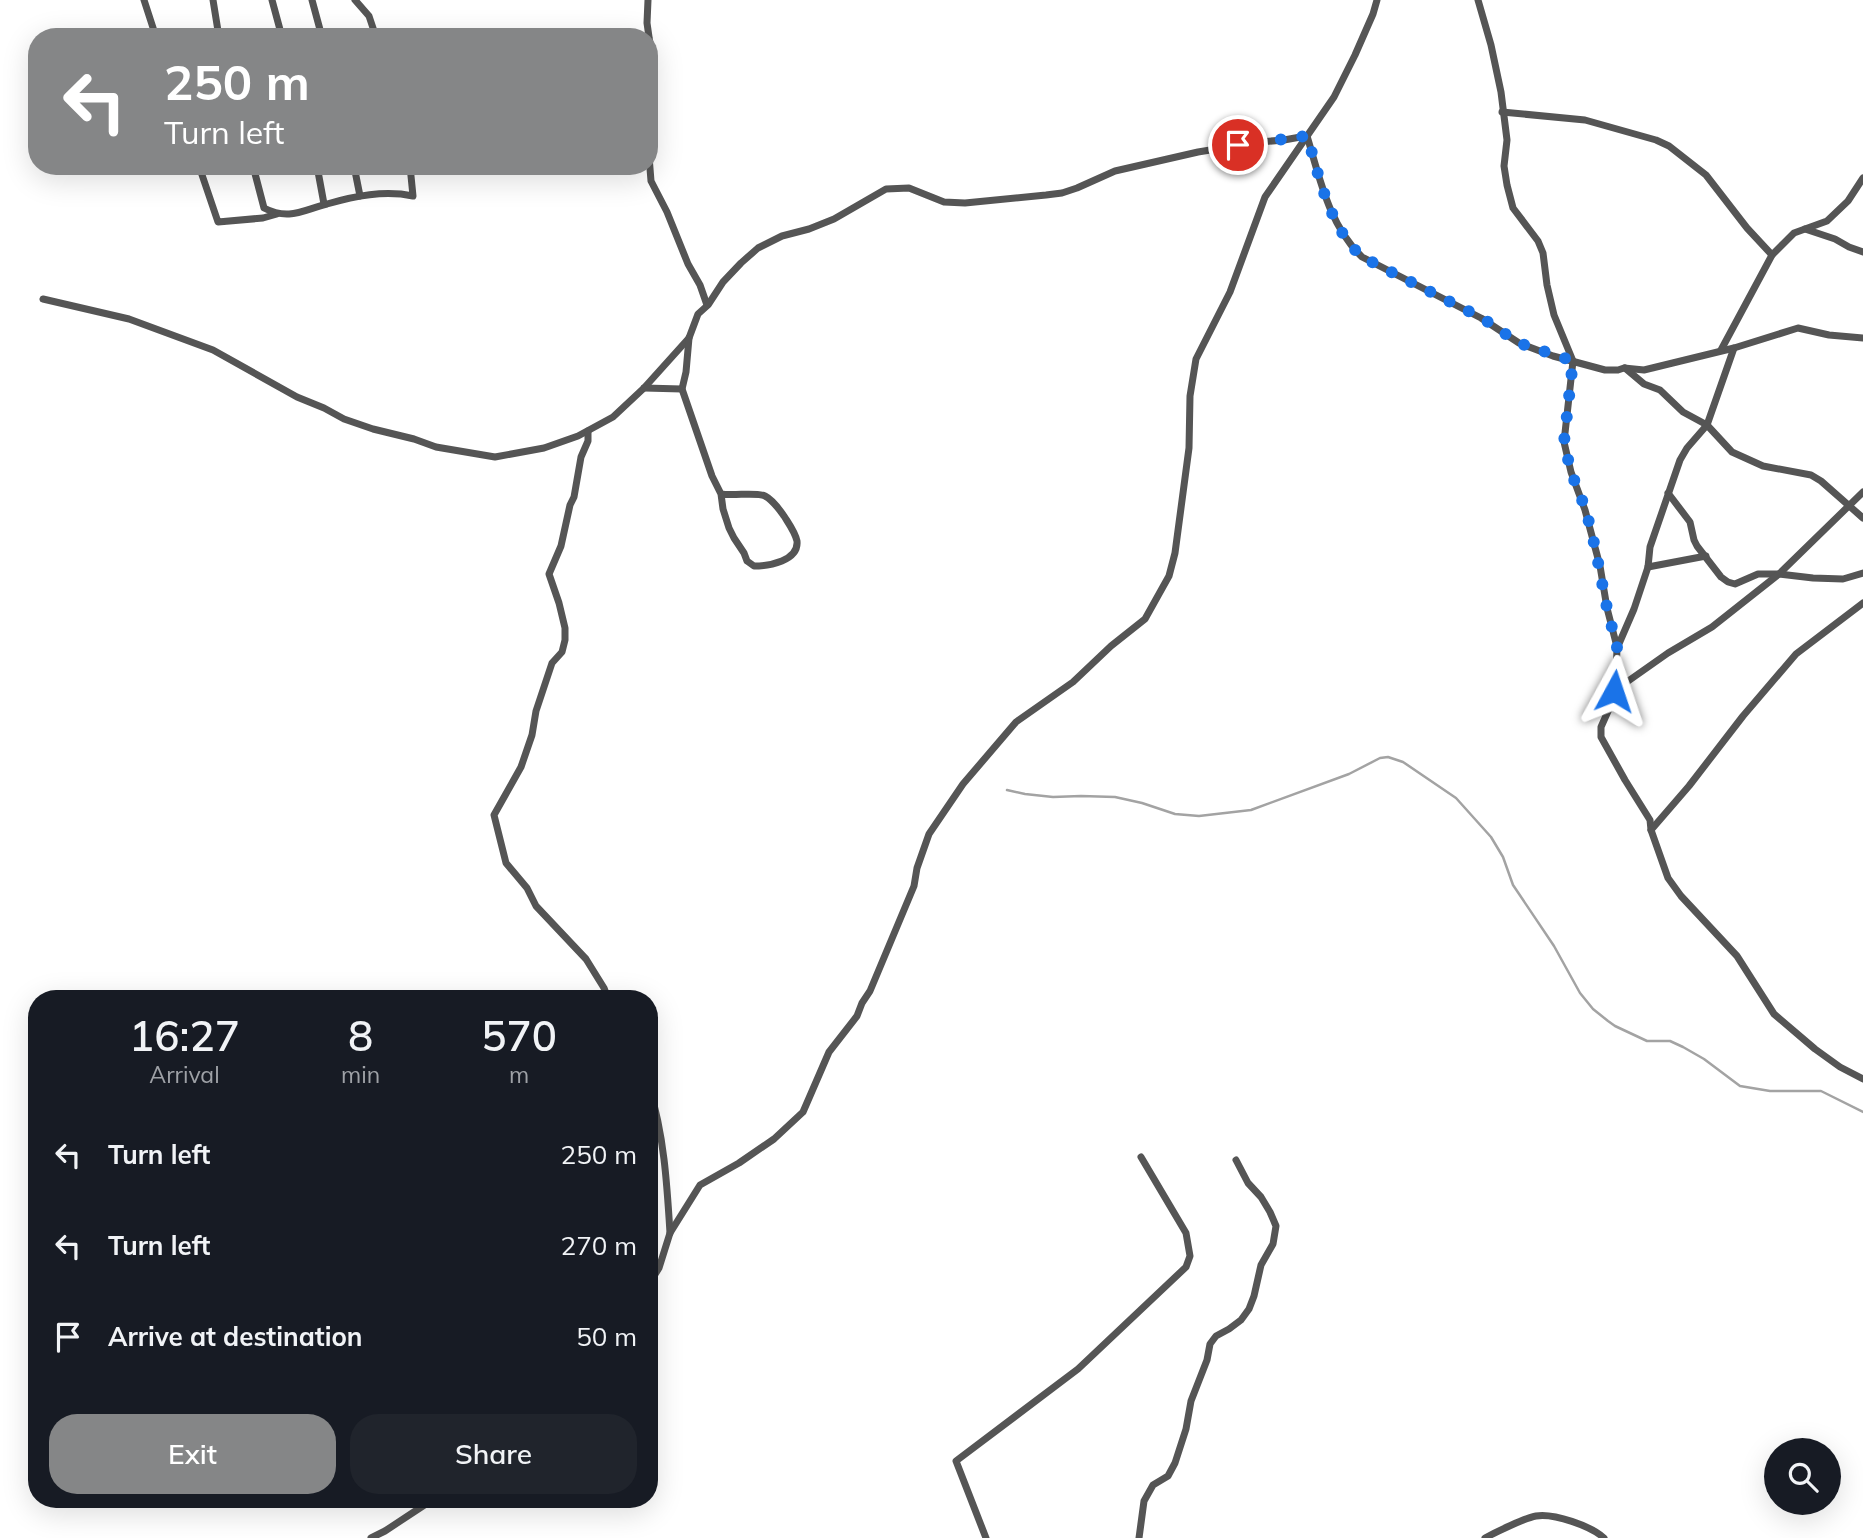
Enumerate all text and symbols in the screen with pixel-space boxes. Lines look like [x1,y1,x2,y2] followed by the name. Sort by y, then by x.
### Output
[164,51,310,112] text: 250 m
[49,56,140,147] icon: left
[164,112,284,152] text: Turn left
[1208,115,1268,175] pin
[1219,126,1257,164] icon: arrive
[1577,654,1651,728] position arrow
[129,1009,240,1062] text: 16:27
[348,1009,373,1062] text: 8
[481,1009,557,1062] text: 570
[149,1060,220,1089] text: Arrival
[341,1060,380,1089] text: min
[509,1060,529,1089] text: m
[49,1136,87,1174] icon: left
[108,1138,210,1171] text: Turn left
[561,1138,637,1171] text: 250 m
[49,1227,87,1265] icon: left
[108,1229,210,1262] text: Turn left
[561,1229,637,1262] text: 270 m
[49,1318,87,1356] icon: arrive
[108,1320,363,1353] text: Arrive at destination
[576,1320,637,1353] text: 50 m
[49,1414,336,1494] button: Exit
[350,1414,637,1494] button: Share
[1764,1438,1841,1515] map controls
[1764,1438,1841,1515] button: search

